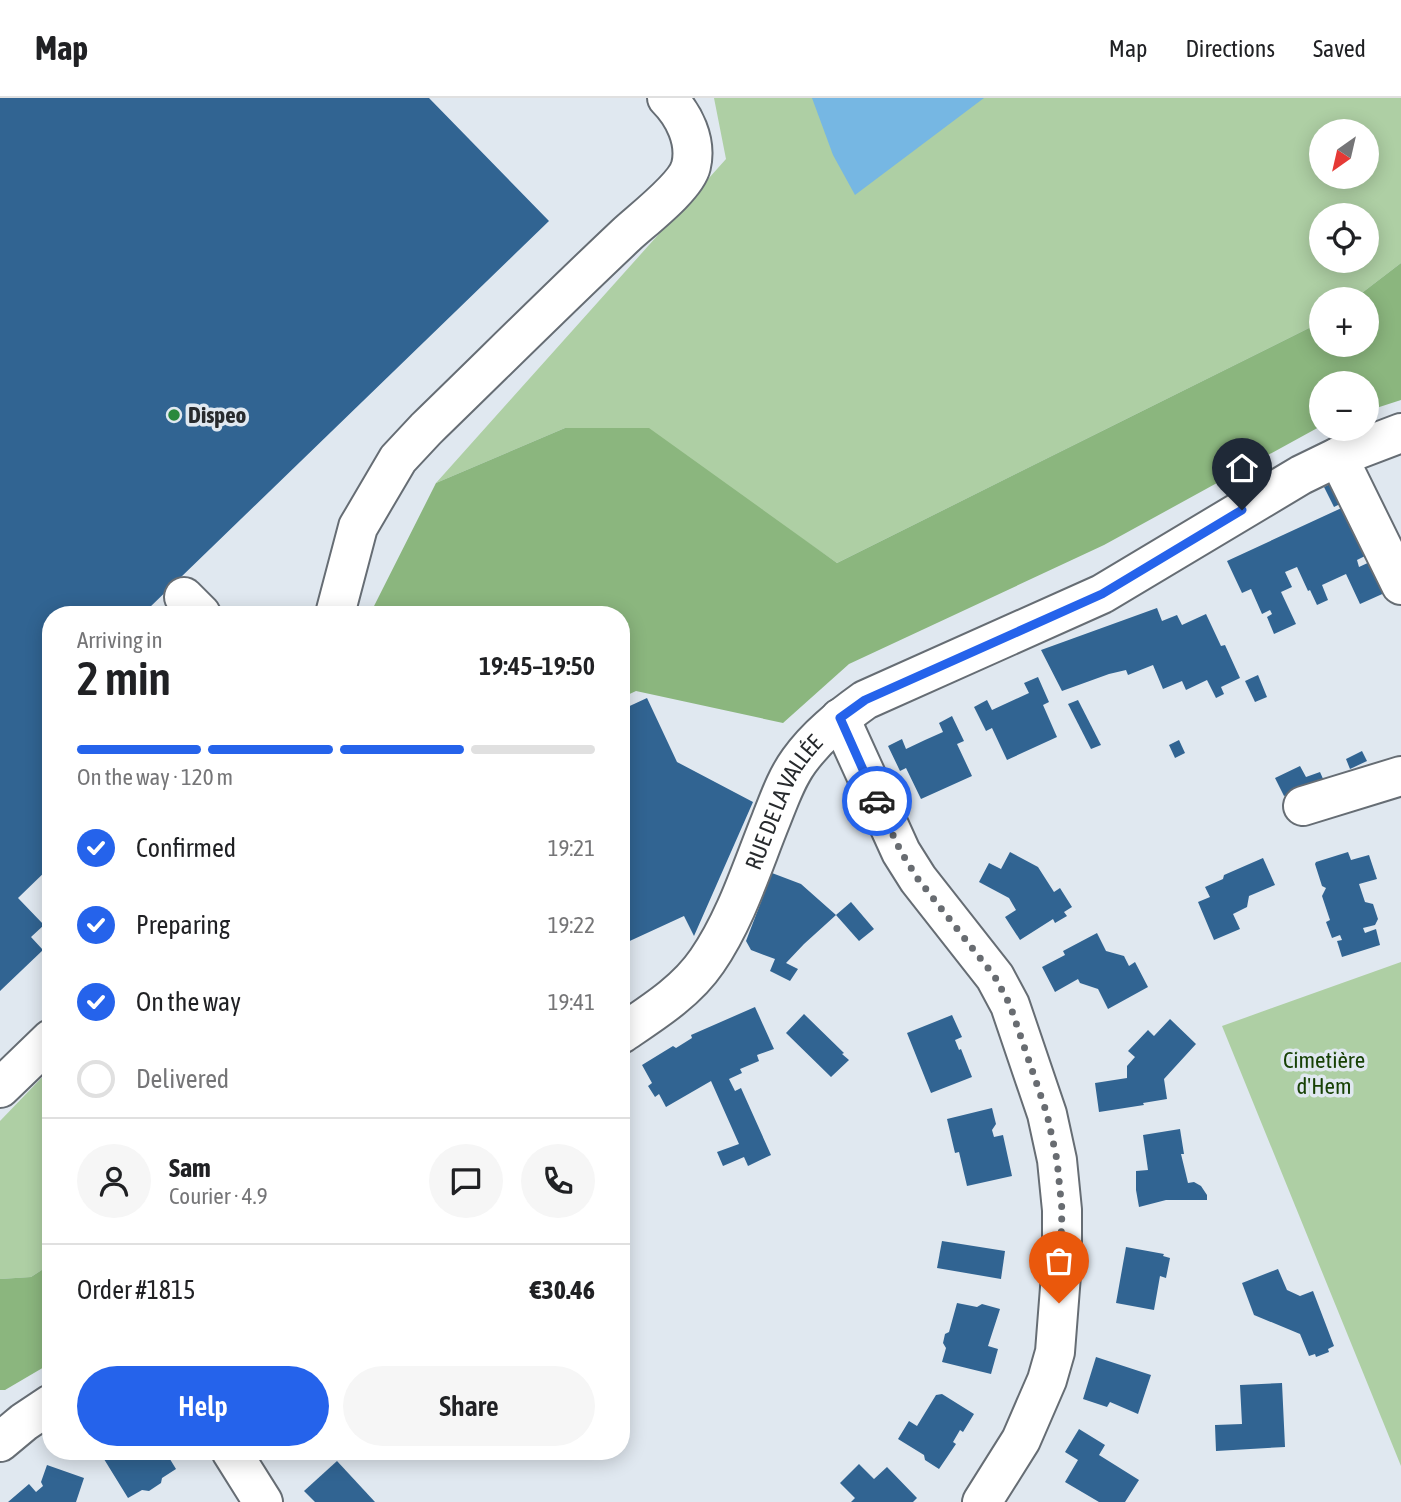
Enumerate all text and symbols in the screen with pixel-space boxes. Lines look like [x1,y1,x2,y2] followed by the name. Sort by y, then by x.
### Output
[35,29,88,67] text: Map
[1109,35,1147,62] text: Map
[1185,35,1275,62] text: Directions
[1313,35,1366,62] text: Saved
[1309,119,1379,189] north arrow
[1309,119,1379,441] map controls
[1309,203,1379,273] button: locate
[1309,287,1379,357] button: +
[1309,371,1379,441] button: −
[188,402,247,428] place label: Dispeo
[166,407,182,423] marker: Dispeo
[1212,438,1272,510] pin
[1223,449,1261,487] icon: home
[77,627,163,653] text: Arriving in
[479,651,595,681] text: 19:45–19:50
[77,652,171,705] text: 2 min
[740,730,827,873] street label: RUE DE LA VALLÉE
[77,764,233,790] text: On the way · 120 m
[842,766,912,836] courier
[858,782,896,820] icon: car
[77,829,115,867] icon: check
[136,833,236,863] text: Confirmed
[548,835,595,861] text: 19:21
[77,906,115,944] icon: check
[136,910,230,940] text: Preparing
[548,912,595,938] text: 19:22
[77,983,115,1021] icon: check
[136,987,241,1017] text: On the way
[548,989,595,1015] text: 19:41
[1283,1047,1365,1099] park label: Cimetière d'Hem
[136,1064,229,1094] text: Delivered
[77,1144,151,1218] button: person
[429,1144,503,1218] button: chat
[521,1144,595,1218] button: phone
[169,1153,211,1183] text: Sam
[169,1183,268,1209] text: Courier · 4.9
[1029,1231,1089,1303] pin
[1040,1242,1078,1280] icon: bag
[77,1275,196,1305] text: Order #1815
[530,1275,595,1305] text: €30.46
[77,1366,329,1446] button: Help
[343,1366,595,1446] button: Share

